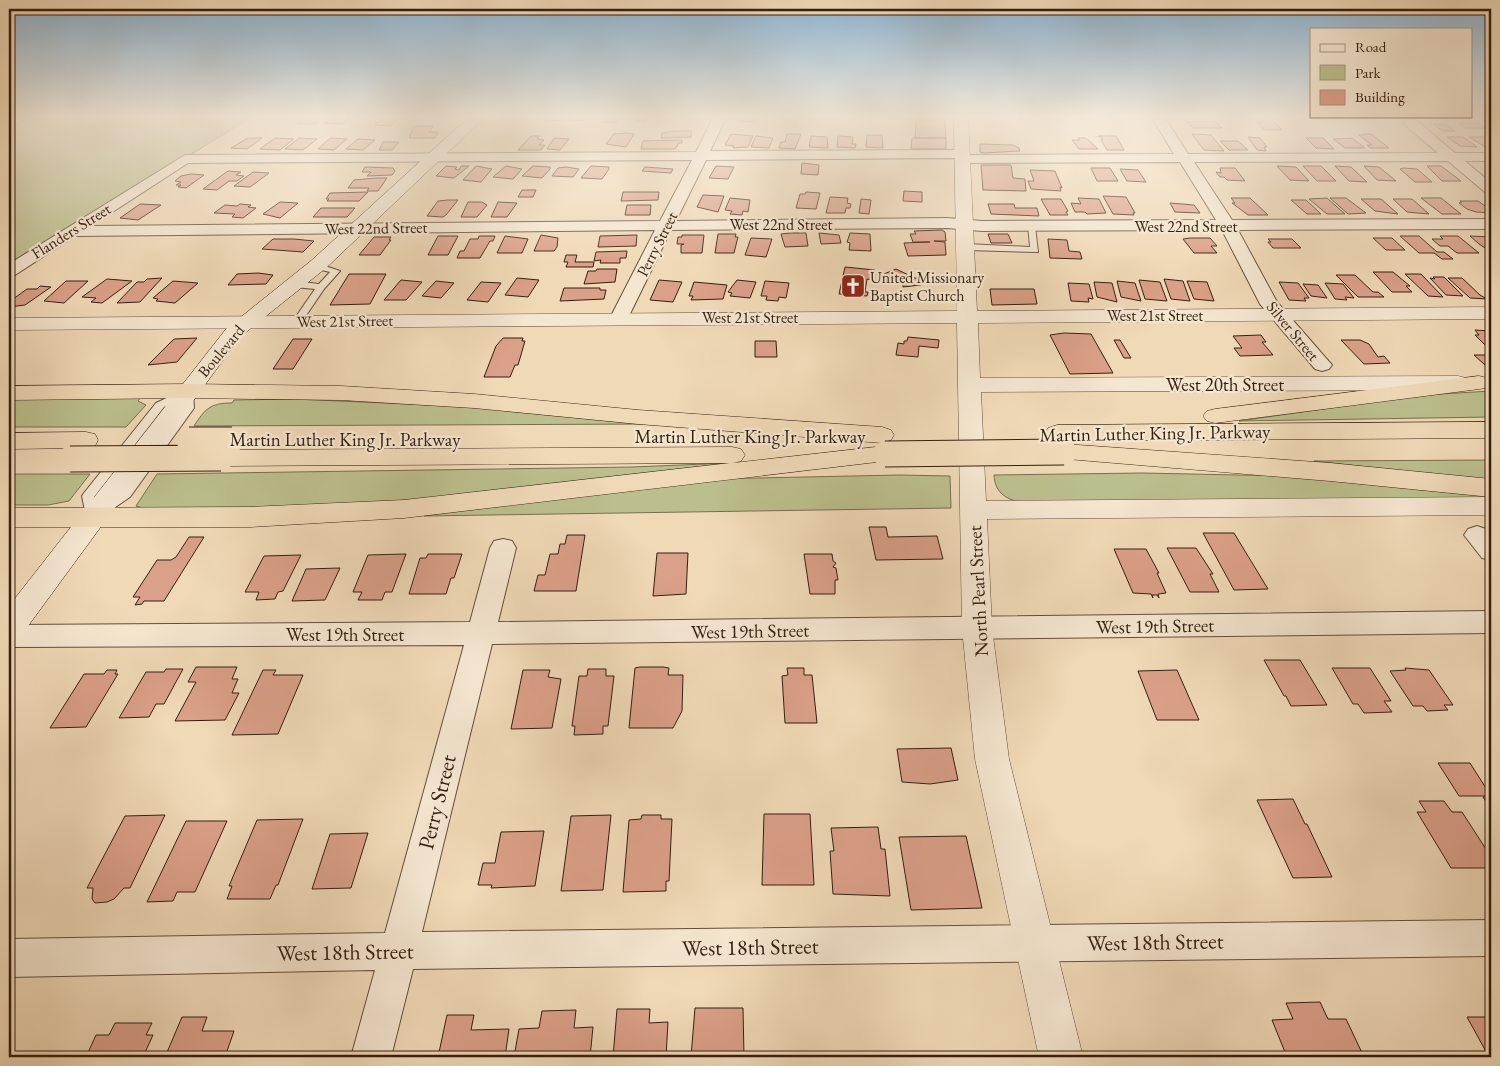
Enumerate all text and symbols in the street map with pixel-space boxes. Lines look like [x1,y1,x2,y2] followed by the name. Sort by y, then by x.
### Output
[1310,28,1472,118] legend
[1355,37,1387,56] text: Road
[1355,63,1382,82] text: Park
[1355,87,1405,106] text: Building
[27,198,115,264] street label: Flanders Street
[632,208,682,280] street label: Perry Street
[730,214,832,235] street label: West 22nd Street
[1135,216,1237,237] street label: West 22nd Street
[324,217,428,239] street label: West 22nd Street
[870,267,985,306] place label: United Missionary Baptist Church
[840,273,866,299] church icon: United Missionary Baptist Church
[1262,297,1324,365] street label: Silver Street
[1107,305,1203,326] street label: West 21st Street
[702,307,798,328] street label: West 21st Street
[297,310,393,332] street label: West 21st Street
[193,320,250,382] street label: Boulevard
[1166,372,1284,397] street label: West 20th Street
[1039,418,1271,448] street label: Martin Luther King Jr. Parkway
[634,424,866,449] street label: Martin Luther King Jr. Parkway
[229,427,461,452] street label: Martin Luther King Jr. Parkway
[962,525,994,657] street label: North Pearl Street
[1096,612,1214,640] street label: West 19th Street
[691,617,809,645] street label: West 19th Street
[286,622,404,647] street label: West 19th Street
[411,751,463,852] street label: Perry Street
[1086,926,1224,958] street label: West 18th Street
[681,931,819,963] street label: West 18th Street
[276,936,414,968] street label: West 18th Street

